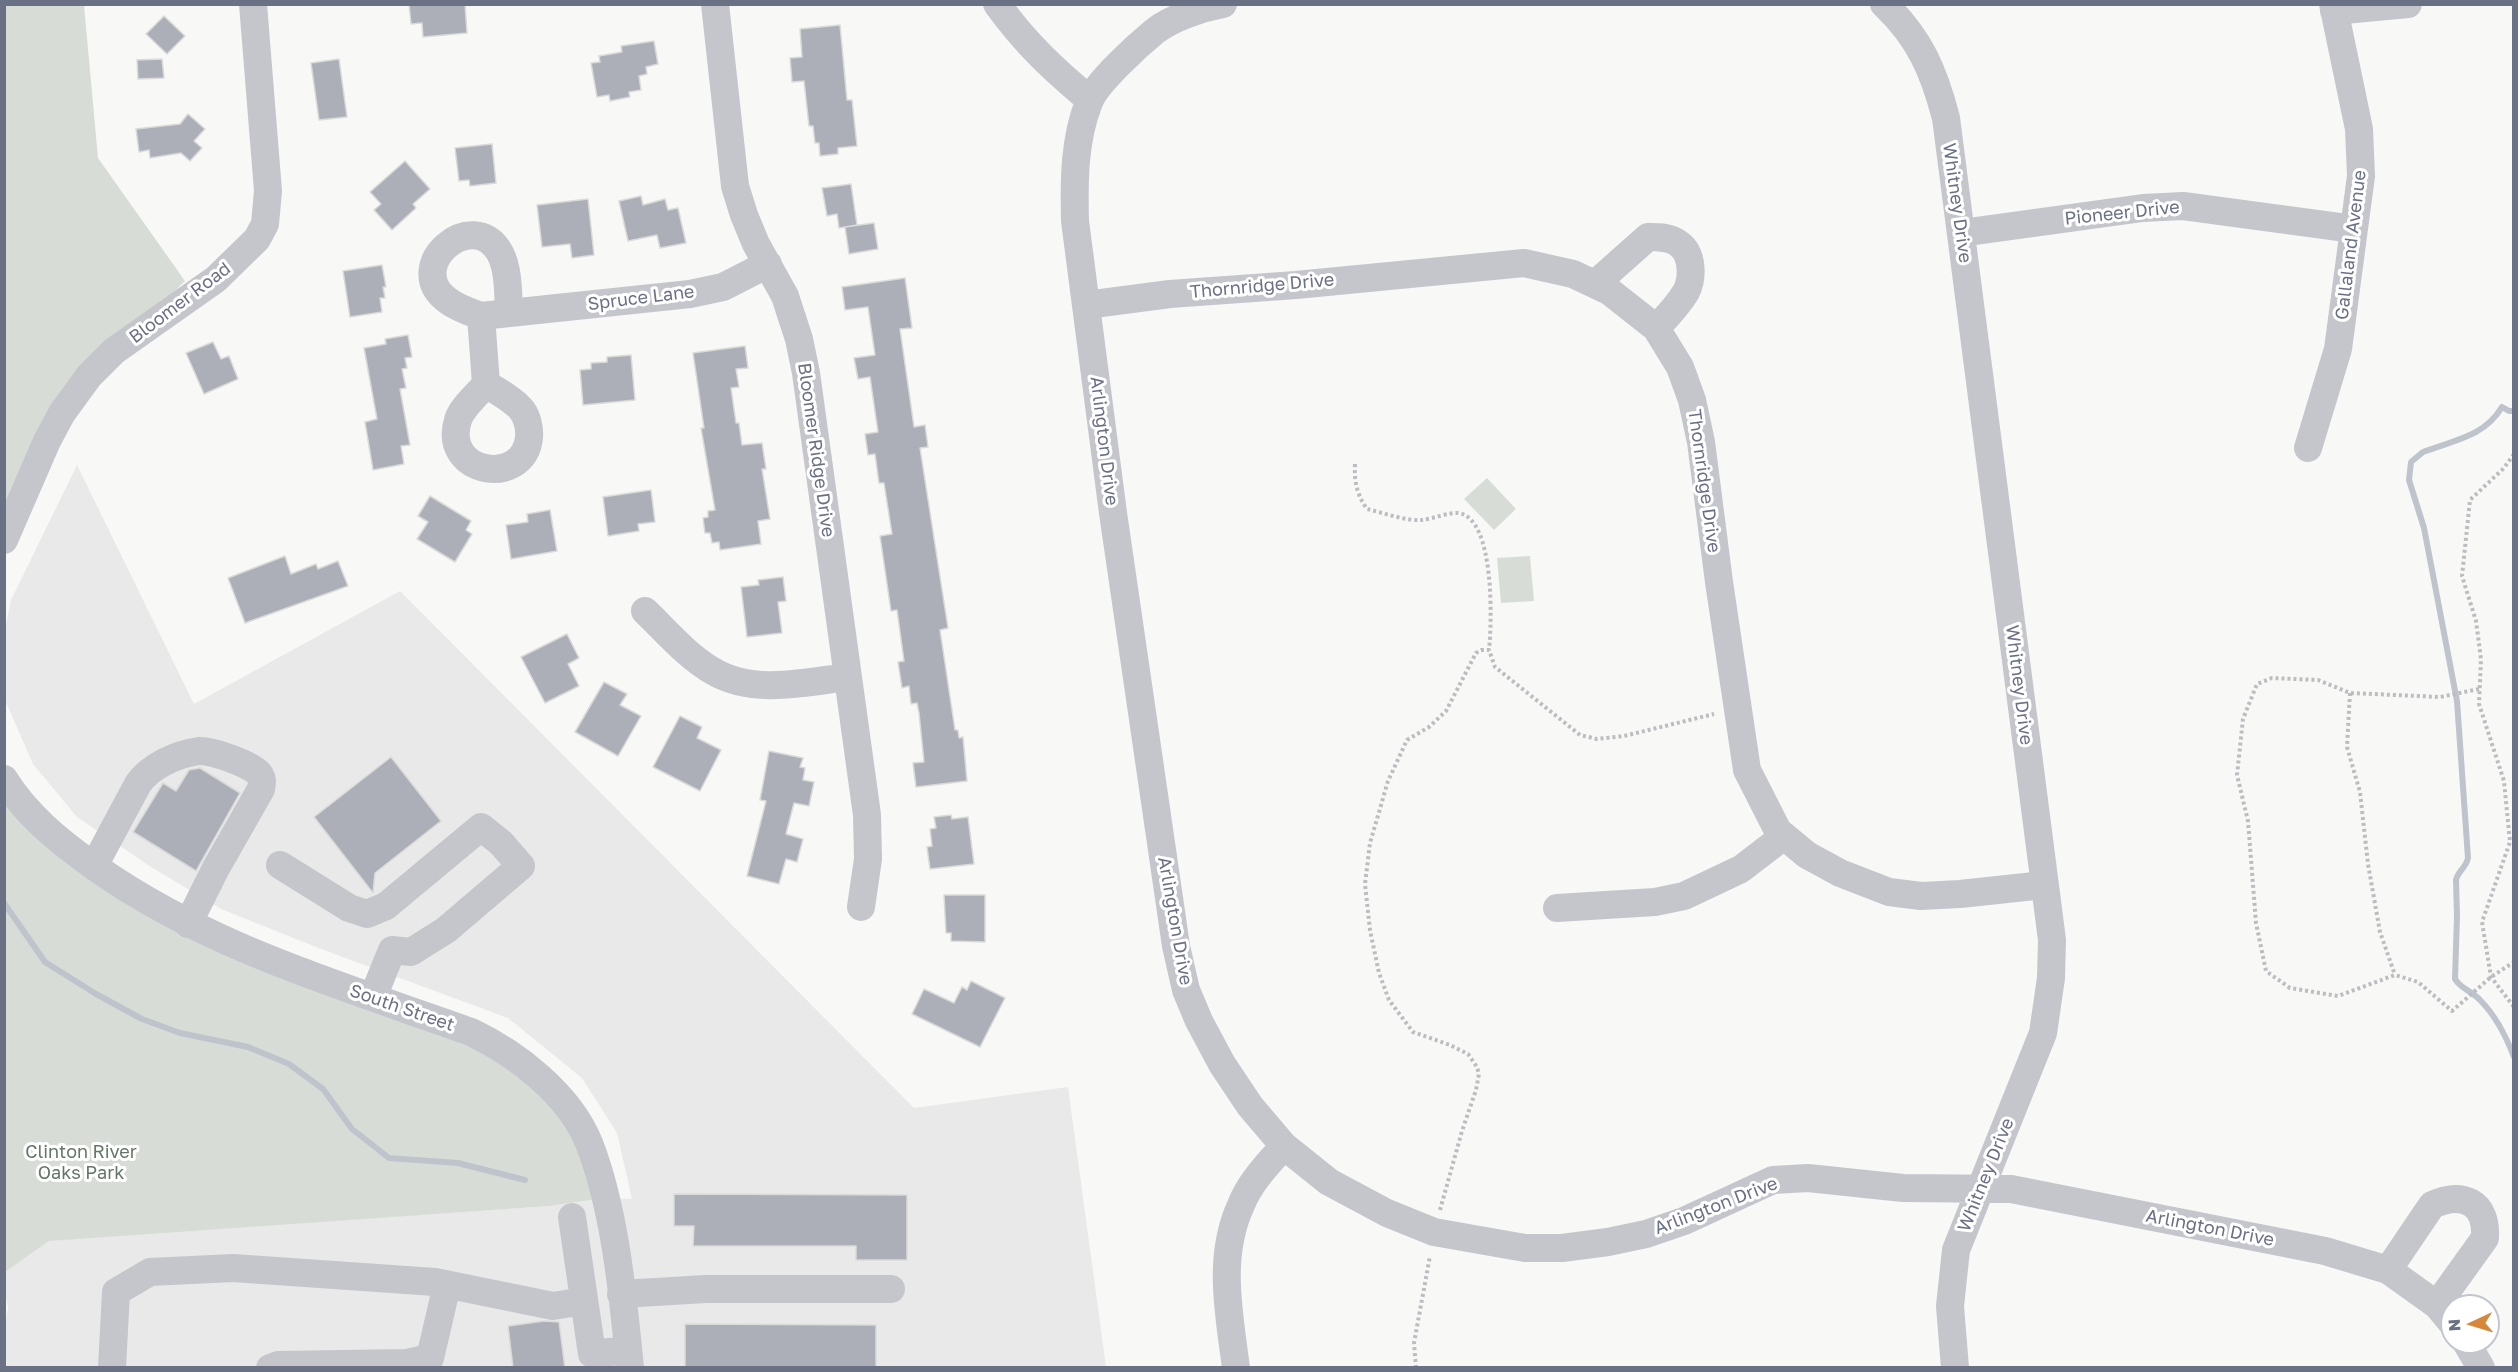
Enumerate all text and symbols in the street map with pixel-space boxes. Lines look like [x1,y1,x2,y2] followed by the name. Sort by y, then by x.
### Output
[1938,142,1976,264] street label: Whitney Drive
[2331,169,2371,321] street label: Gallaland Avenue
[2063,196,2181,230] street label: Pioneer Drive
[125,258,235,348] street label: Bloomer Road
[1189,269,1335,303] street label: Thornridge Drive
[586,281,696,315] street label: Spruce Lane
[793,361,839,539] street label: Bloomer Ridge Drive
[1085,375,1123,507] street label: Arlington Drive
[1683,408,1725,554] street label: Thornridge Drive
[2001,624,2037,746] street label: Whitney Drive
[1153,855,1197,987] street label: Arlington Drive
[347,980,457,1036] street label: South Street
[1953,1115,2019,1235] street label: Whitney Drive
[25,1141,137,1184] park label: Clinton River Oaks Park
[1651,1173,1781,1239] street label: Arlington Drive
[2144,1205,2276,1251] street label: Arlington Drive
[2440,1294,2500,1354] north arrow
[2444,1318,2464,1332] text: N

